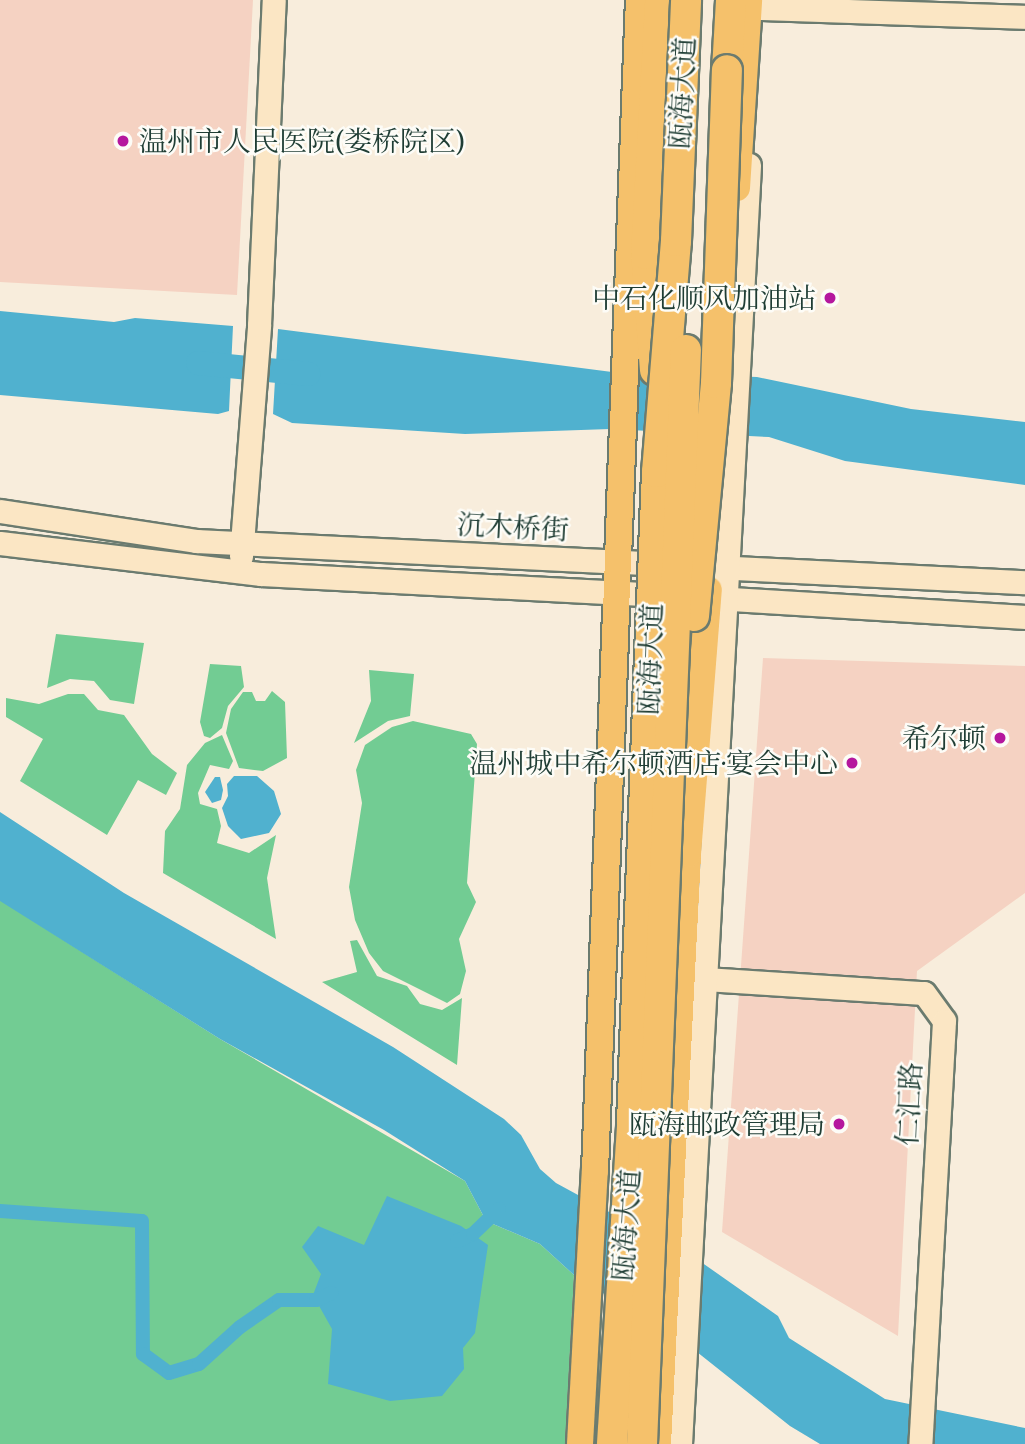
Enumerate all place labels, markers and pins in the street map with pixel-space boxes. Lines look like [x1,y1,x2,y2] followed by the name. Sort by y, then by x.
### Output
[139,124,465,158] place label: 温州市人民医院(娄桥院区)
[113,131,133,151] marker: 温州市人民医院(娄桥院区)
[592,281,816,315] place label: 中石化顺风加油站
[822,290,838,306] marker: 中石化顺风加油站
[902,721,986,755] place label: 希尔顿
[992,730,1008,746] marker: 希尔顿
[469,746,838,780] place label: 温州城中希尔顿酒店·宴会中心
[844,755,860,771] marker: 温州城中希尔顿酒店·宴会中心
[629,1107,825,1141] place label: 瓯海邮政管理局
[831,1116,847,1132] marker: 瓯海邮政管理局

